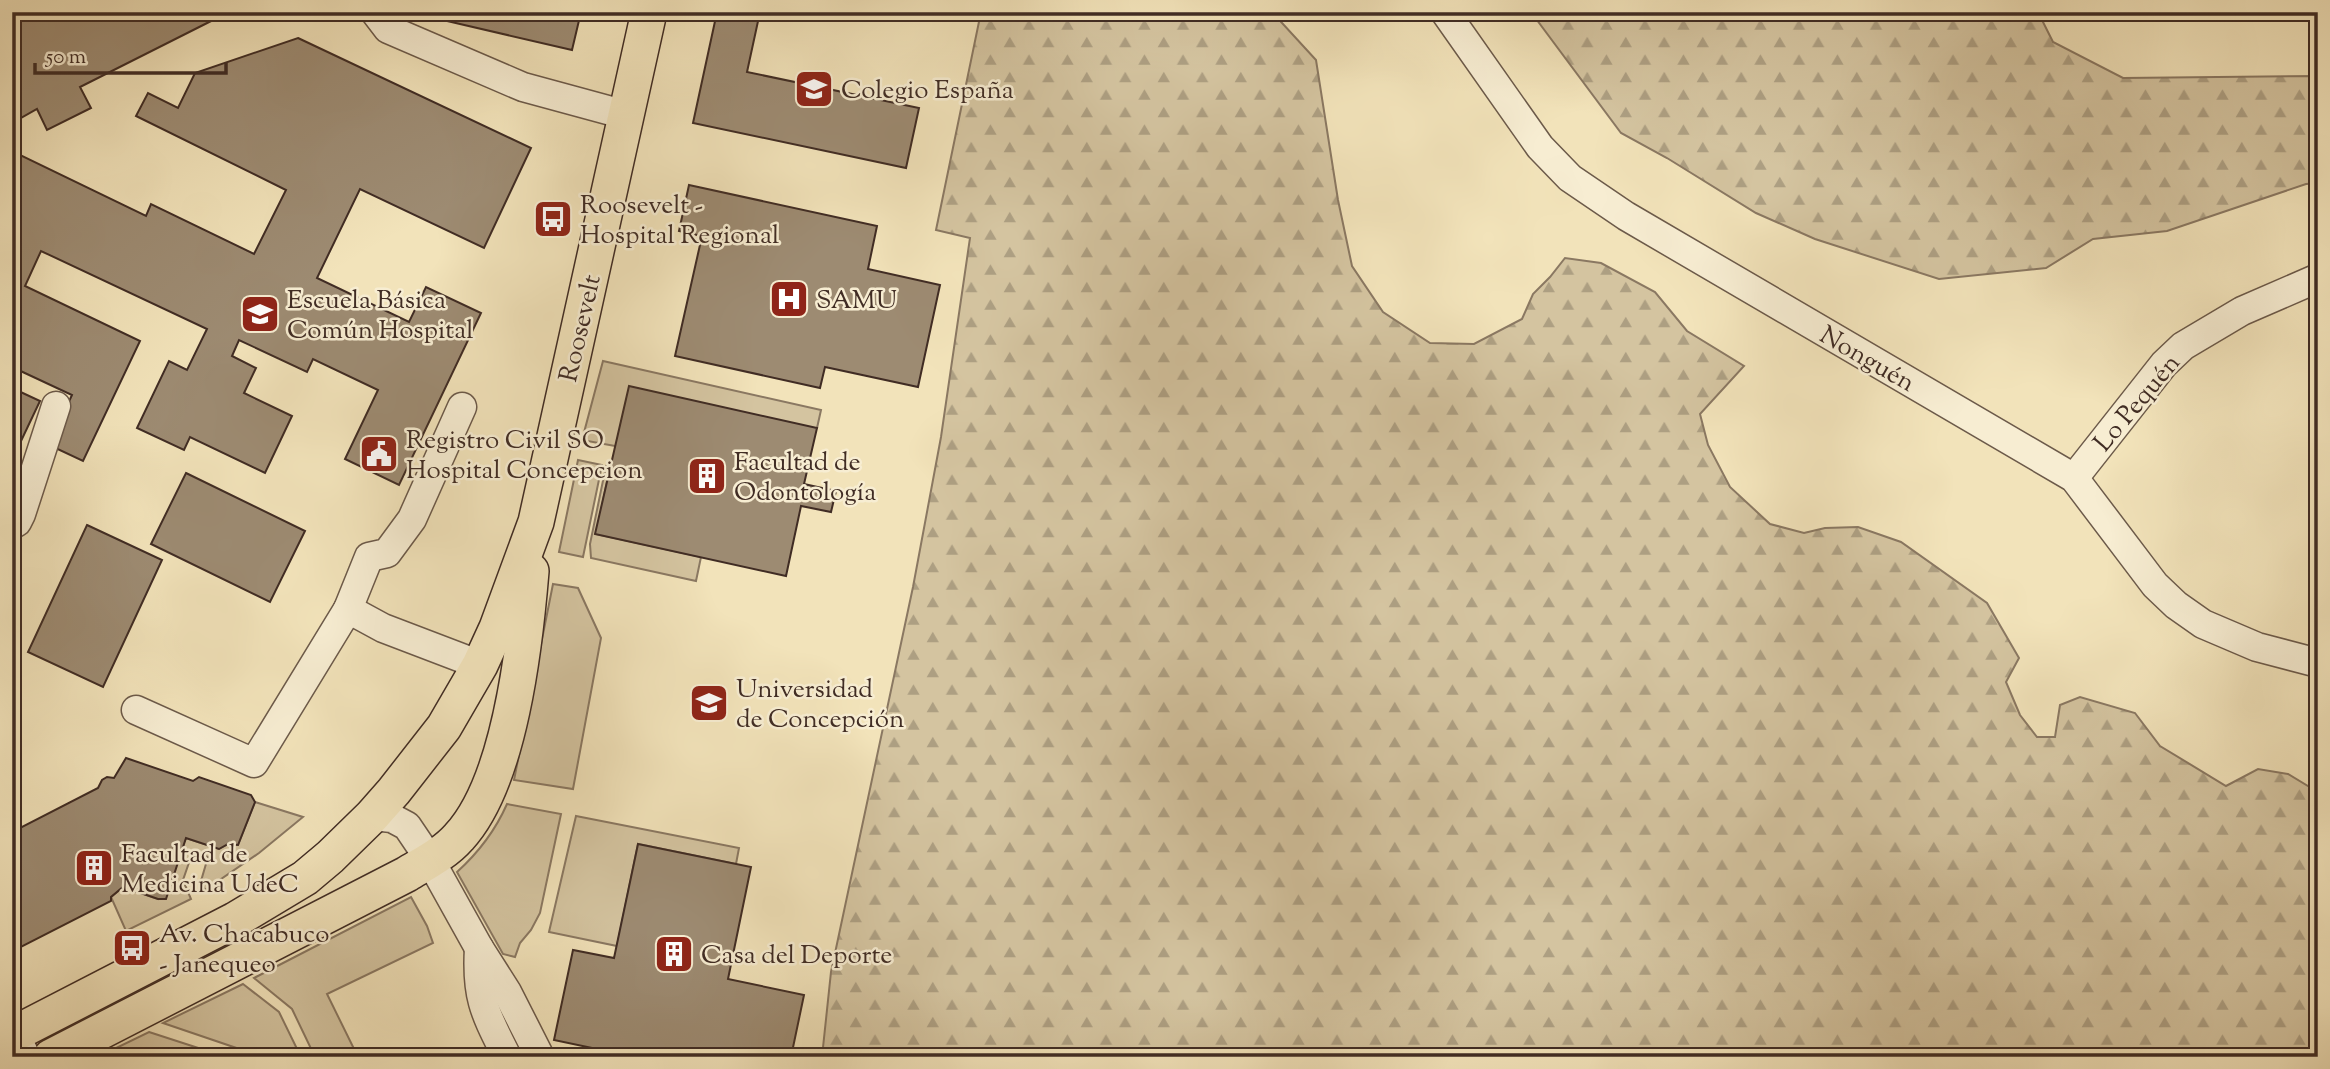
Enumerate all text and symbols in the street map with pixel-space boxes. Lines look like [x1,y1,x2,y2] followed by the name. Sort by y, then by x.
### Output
[35,32,226,76] scale bar
[45,43,86,73] text: 50 m
[793,68,835,110] school or university icon: Colegio España
[841,73,1014,110] place label: Colegio España
[580,188,779,255] place label: Roosevelt - Hospital Regional
[532,198,574,240] bus stop icon: Roosevelt - Hospital Regional
[551,271,612,386] street label: Roosevelt
[768,278,810,320] hospital icon: SAMU
[287,283,473,350] place label: Escuela Básica Común Hospital
[816,283,897,320] place label: SAMU
[239,293,281,335] school or university icon: Escuela Básica Común Hospital
[1812,318,1921,402] street label: Nonguén
[2086,347,2190,461] street label: Lo Pequén
[406,423,643,490] place label: Registro Civil SO Hospital Concepcion
[358,433,400,475] public building icon: Registro Civil SO Hospital Concepcion
[734,445,876,512] place label: Facultad de Odontología
[686,455,728,497] building icon: Facultad de Odontología
[736,672,904,739] place label: Universidad de Concepción
[688,682,730,724] school or university icon: Universidad de Concepción
[121,837,299,904] place label: Facultad de Medicina UdeC
[73,847,115,889] building icon: Facultad de Medicina UdeC
[159,917,330,984] place label: Av. Chacabuco - Janequeo
[111,927,153,969] bus stop icon: Av. Chacabuco - Janequeo
[653,933,695,975] building icon: Casa del Deporte
[701,938,892,975] place label: Casa del Deporte

